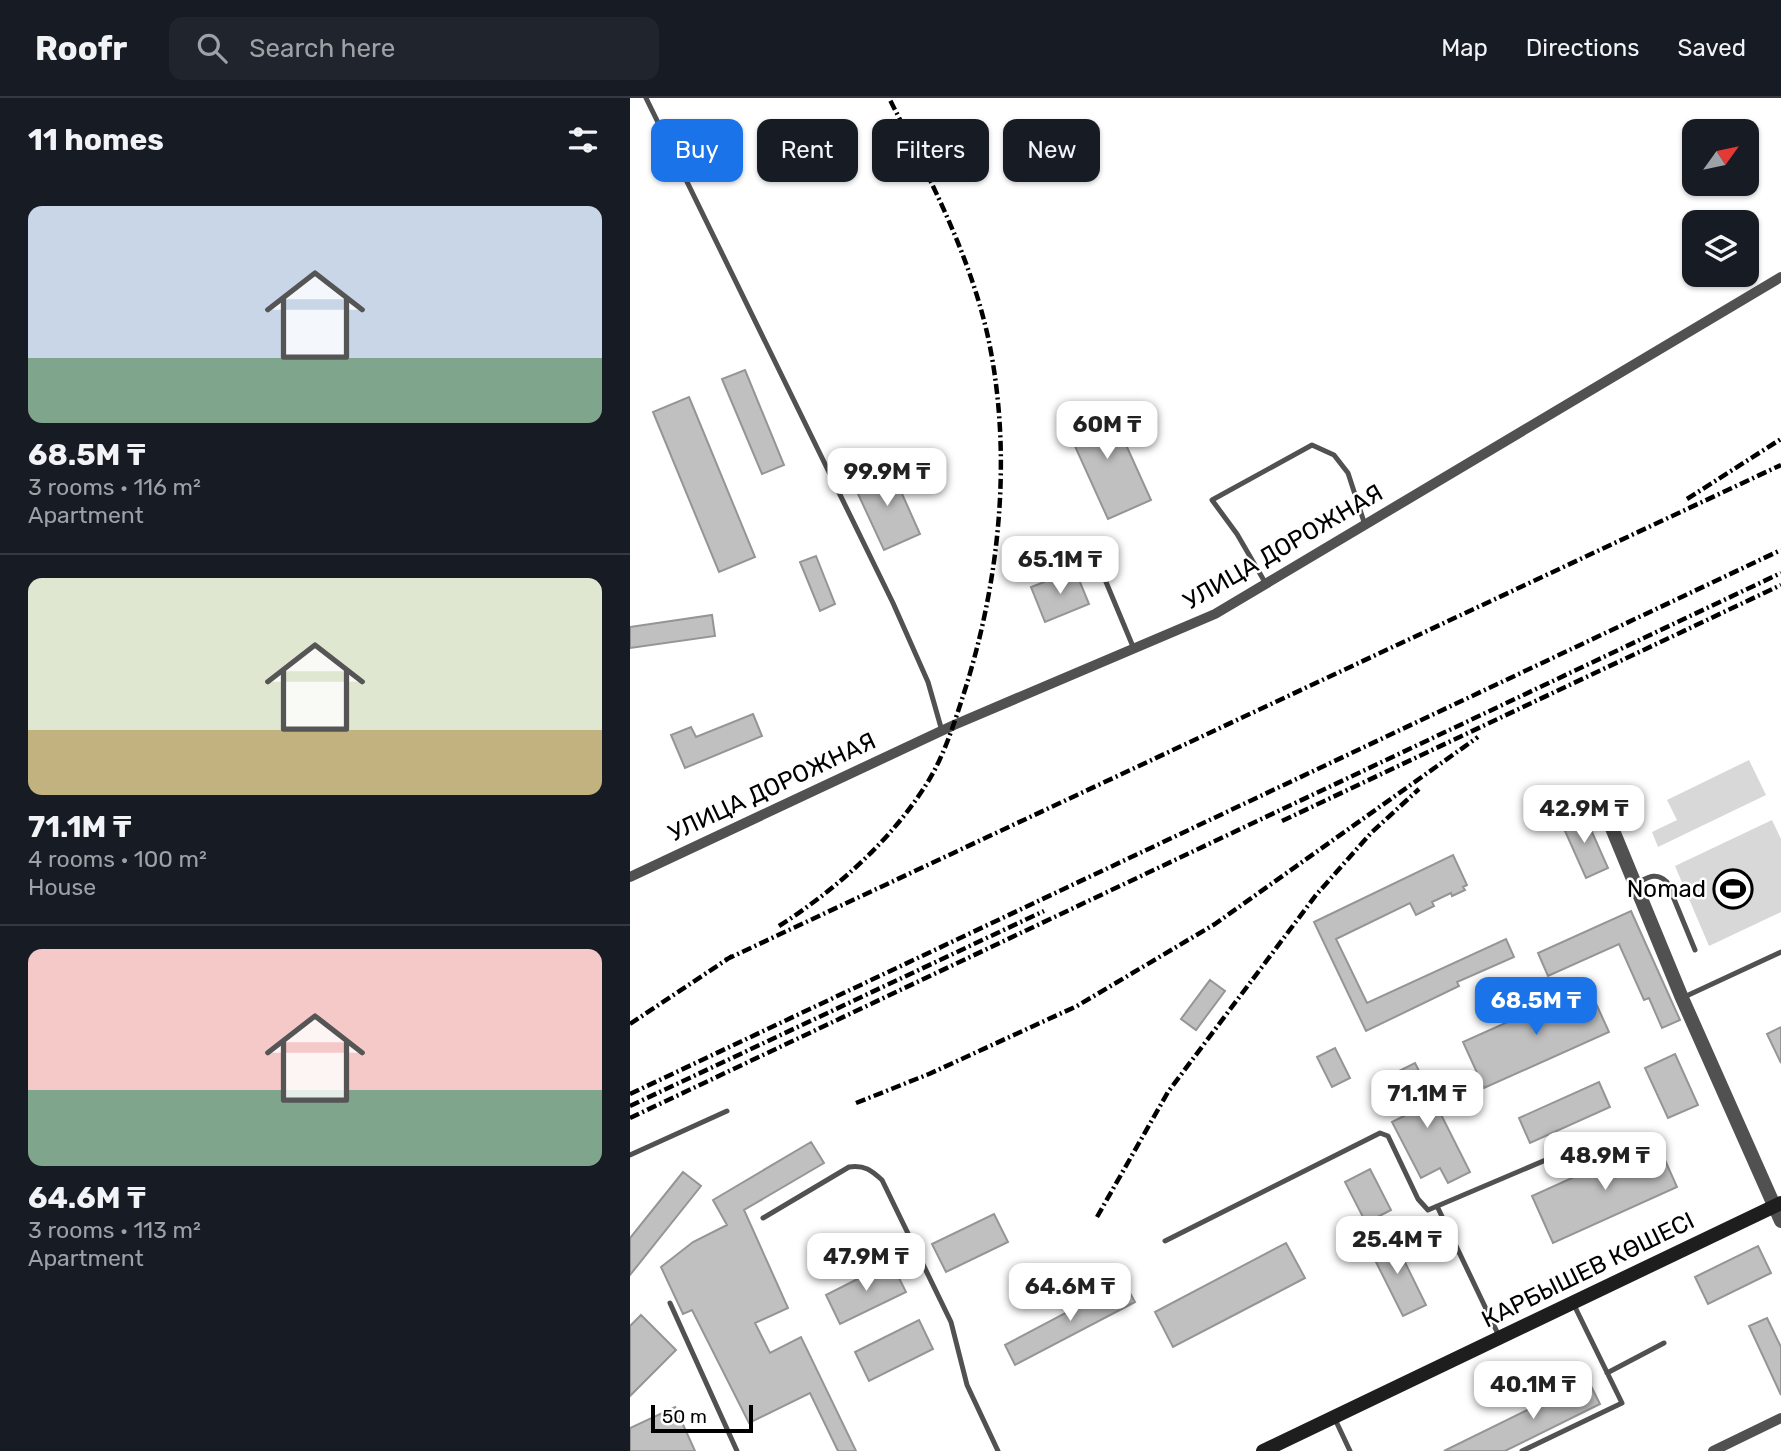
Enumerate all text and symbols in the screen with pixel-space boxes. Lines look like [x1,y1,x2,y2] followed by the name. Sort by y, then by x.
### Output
[169,17,659,80] search box
[35,29,127,68] text: Roofr
[193,29,231,67] icon: search
[249,33,395,64] text: Search here
[1441,34,1488,62] text: Map
[1526,34,1639,62] text: Directions
[1677,34,1746,62] text: Saved
[651,119,743,182] chip: Buy
[757,119,858,182] chip: Rent
[872,119,989,182] chip: Filters
[1003,119,1100,182] chip: New
[1682,119,1759,196] north arrow
[1682,119,1759,287] map controls
[564,121,602,159] icon: filters
[28,122,164,158] text: 11 homes
[1682,210,1759,287] button: layers
[252,252,378,378] icon: home
[1058,402,1156,461] pin: 60M ₸
[1072,410,1142,438] text: 60M ₸
[28,437,146,473] text: 68.5M ₸
[822,448,952,508] pin: 99.9M ₸
[843,457,931,485] text: 99.9M ₸
[28,473,201,501] text: 3 rooms · 116 m²
[1178,479,1388,615] street label: УЛИЦА ДОРОЖНАЯ
[28,501,144,529] text: Apartment
[995,536,1125,596] pin: 65.1M ₸
[1018,545,1102,573] text: 65.1M ₸
[252,624,378,750] icon: home
[664,727,880,847] street label: УЛИЦА ДОРОЖНАЯ
[1519,786,1649,845] pin: 42.9M ₸
[1539,794,1629,822] text: 42.9M ₸
[28,809,132,845] text: 71.1M ₸
[28,845,207,873] text: 4 rooms · 100 m²
[1712,868,1754,910] sports icon: Nomad
[28,873,96,901] text: House
[1627,875,1706,903] place label: Nomad
[1471,978,1601,1037] pin: 68.5M ₸
[1491,986,1581,1014] text: 68.5M ₸
[252,995,378,1121] icon: home
[1362,1070,1492,1130] pin: 71.1M ₸
[1387,1079,1467,1107] text: 71.1M ₸
[1540,1132,1670,1192] pin: 48.9M ₸
[1560,1141,1650,1169] text: 48.9M ₸
[28,1180,146,1216] text: 64.6M ₸
[1477,1206,1699,1334] street label: КАРБЫШЕВ КӨШЕСІ
[28,1216,201,1244] text: 3 rooms · 113 m²
[1332,1216,1462,1276] pin: 25.4M ₸
[1352,1225,1442,1253] text: 25.4M ₸
[801,1234,931,1293] pin: 47.9M ₸
[823,1242,909,1270] text: 47.9M ₸
[28,1244,144,1272] text: Apartment
[1005,1264,1135,1323] pin: 64.6M ₸
[1025,1272,1115,1300] text: 64.6M ₸
[1468,1362,1598,1421] pin: 40.1M ₸
[1490,1370,1576,1398] text: 40.1M ₸
[651,1402,752,1434] scale bar
[662,1405,707,1428] text: 50 m

